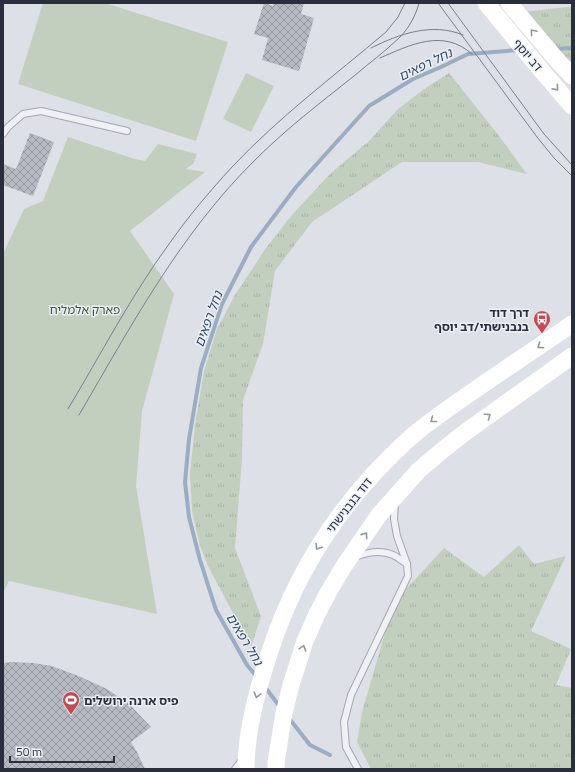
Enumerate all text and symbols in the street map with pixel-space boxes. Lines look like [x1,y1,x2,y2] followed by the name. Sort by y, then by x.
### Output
[531,29,538,36] one-way arrow
[509,35,548,76] street label: דב יוסף
[395,42,456,86] water label: נחל רפאים
[552,83,559,91] one-way arrow
[189,287,228,350] water label: נחל רפאים
[50,300,120,319] park label: פארק אלמליח
[434,303,529,336] place label: דרך דוד בנבנישתי/דב יוסף
[532,309,552,334] bus stop icon: דרך דוד בנבנישתי/דב יוסף
[537,341,544,349] one-way arrow
[483,414,490,421] one-way arrow
[431,416,438,423] one-way arrow
[321,473,377,537] street label: דוד בנבנישתי
[360,532,367,539] one-way arrow
[316,542,323,549] one-way arrow
[222,609,269,670] water label: נחל רפאים
[298,645,307,652] one-way arrow
[61,690,81,715] sports icon: פיס ארנה ירושלים
[84,691,179,710] place label: פיס ארנה ירושלים
[254,692,262,698] one-way arrow
[10,738,114,764] scale bar
[16,742,42,761] text: 50 m

